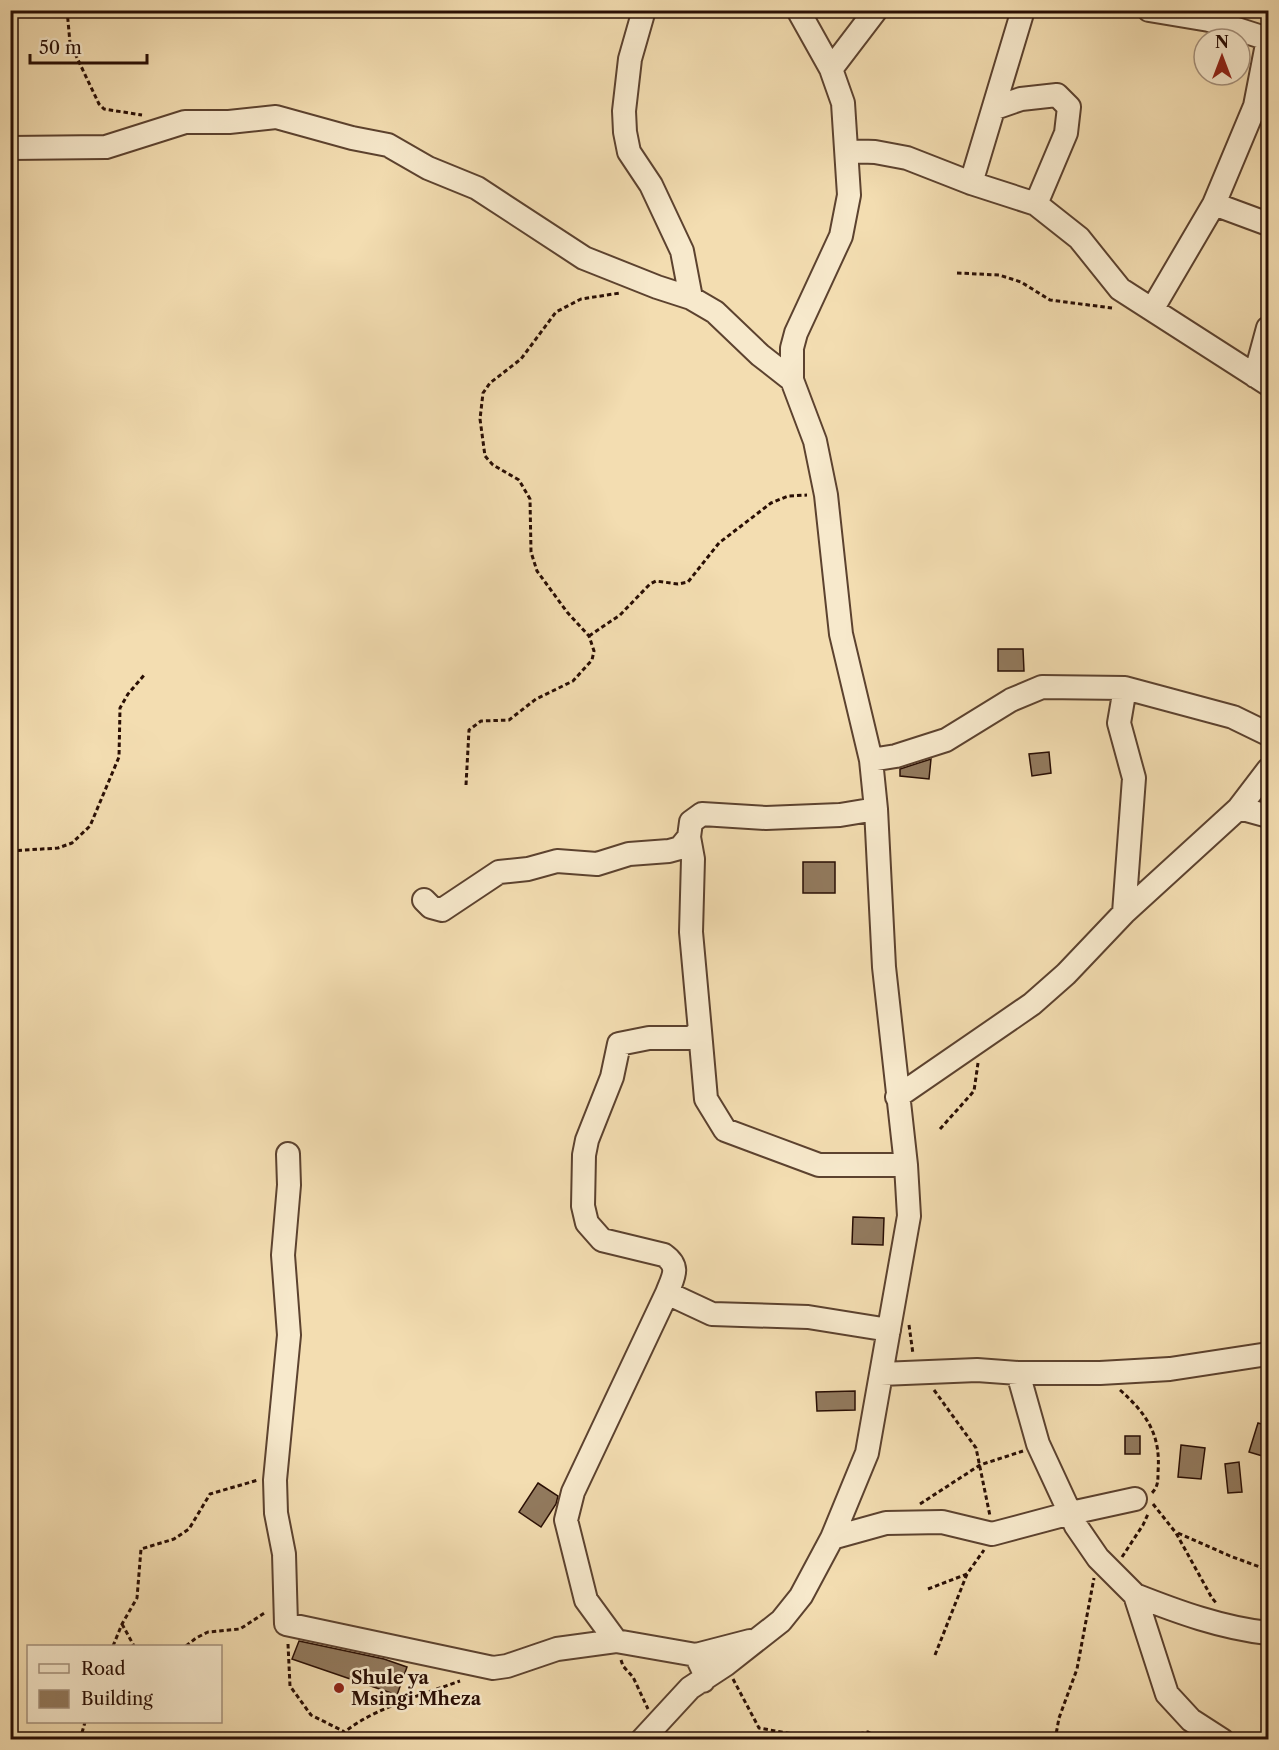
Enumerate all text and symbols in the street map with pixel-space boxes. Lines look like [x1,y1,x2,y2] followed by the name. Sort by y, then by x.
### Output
[30,27,147,65] scale bar
[1192,27,1252,87] north arrow
[1215,32,1229,52] text: N
[39,37,82,59] text: 50 m
[27,1645,222,1723] legend
[81,1658,126,1680] text: Road
[351,1667,482,1710] place label: Shule ya Msingi Mheza
[332,1681,346,1695] marker: Shule ya Msingi Mheza
[81,1688,153,1710] text: Building

